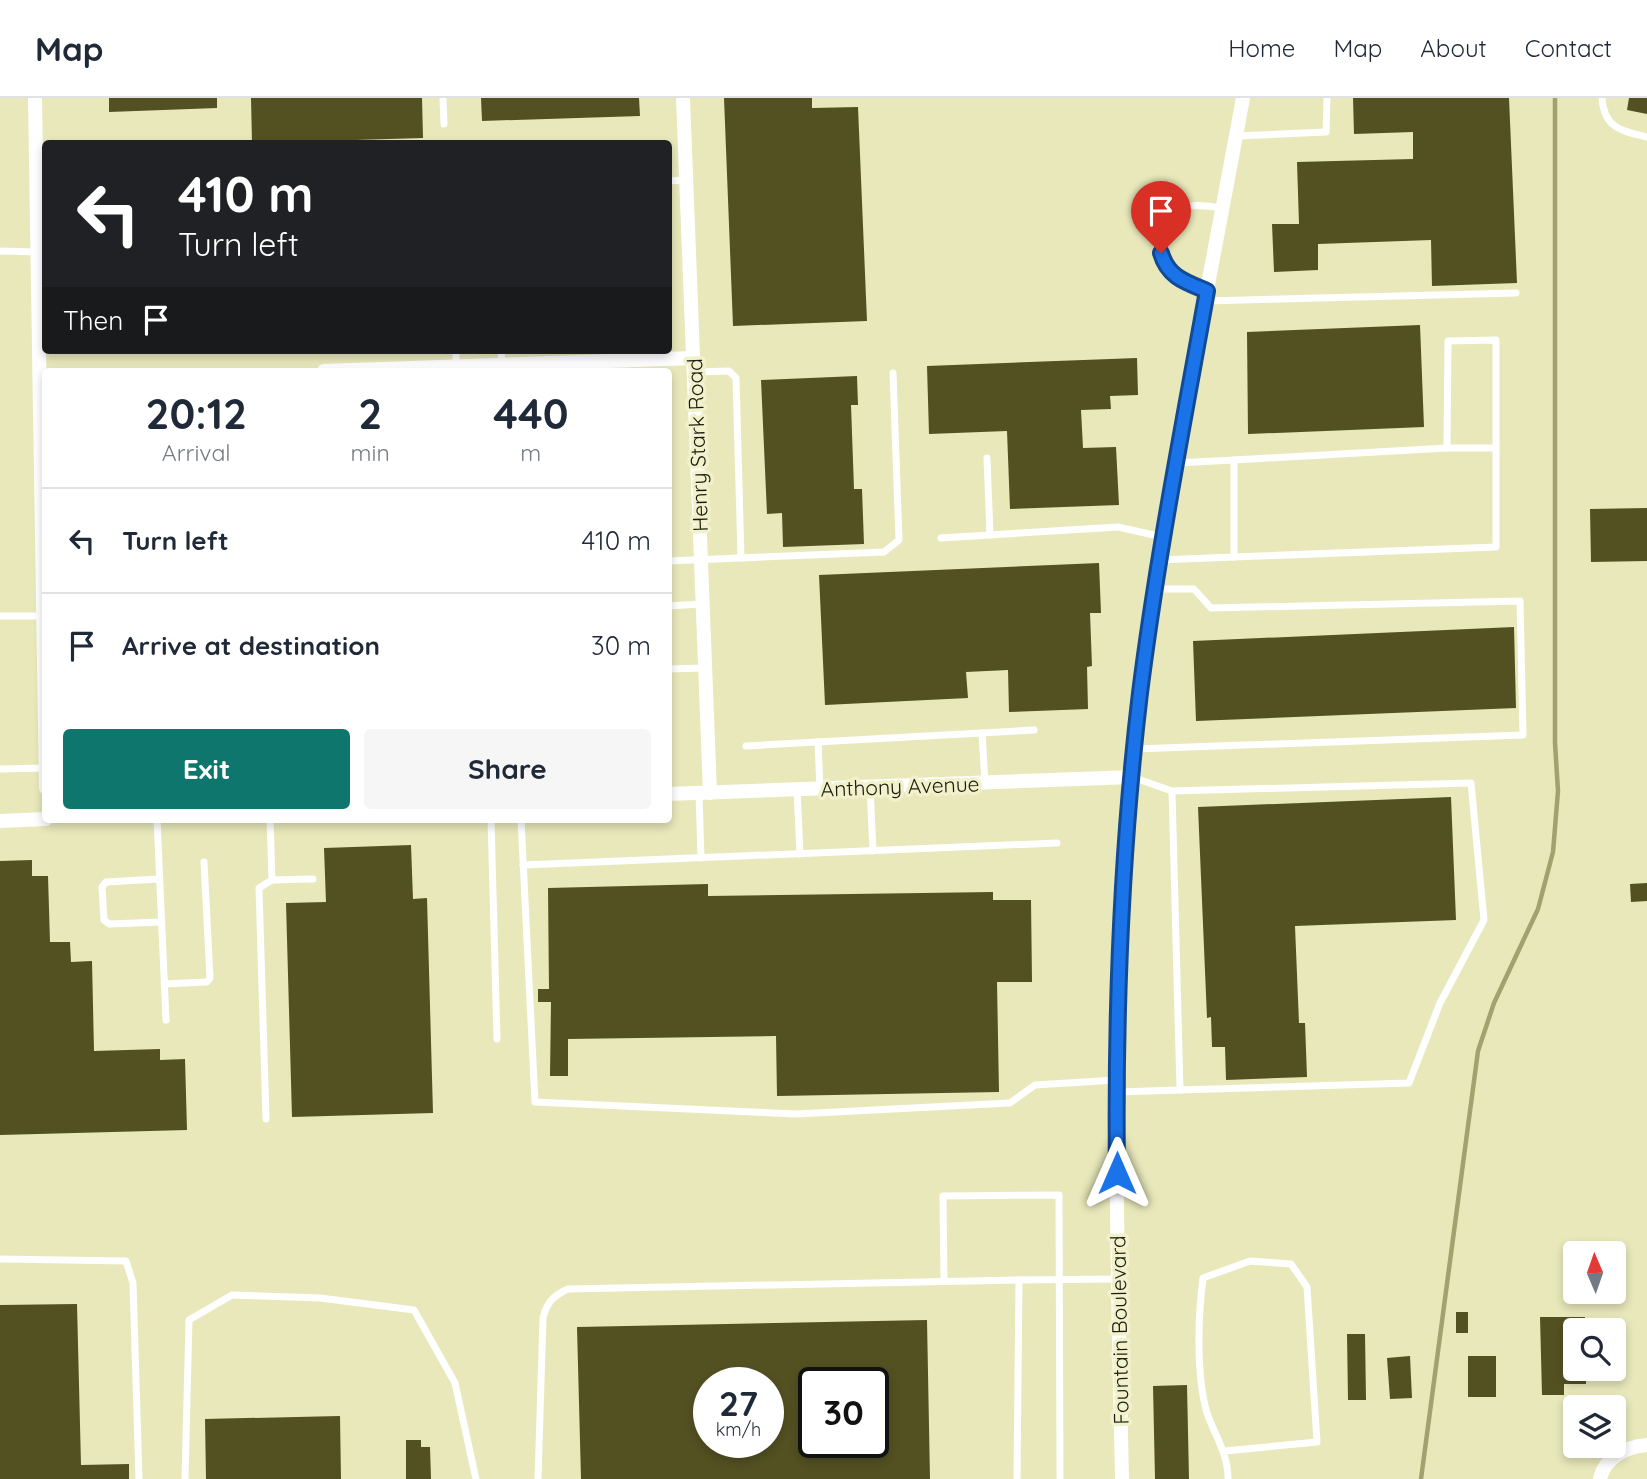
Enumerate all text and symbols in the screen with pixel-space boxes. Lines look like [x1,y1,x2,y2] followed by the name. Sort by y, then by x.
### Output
[35,28,103,69] text: Map
[1228,33,1295,63] text: Home
[1333,33,1382,63] text: Map
[1420,33,1487,63] text: About
[1525,33,1612,63] text: Contact
[178,163,313,224] text: 410 m
[63,168,154,259] icon: left
[1131,181,1191,253] pin
[1142,192,1180,230] icon: arrive
[178,224,299,264] text: Turn left
[137,301,175,339] icon: arrive
[63,304,123,337] text: Then
[681,358,713,532] street label: Henry Stark Road
[146,387,247,440] text: 20:12
[358,387,382,440] text: 2
[493,387,568,440] text: 440
[162,438,231,467] text: Arrival
[350,438,390,467] text: min
[520,438,541,467] text: m
[63,522,101,560] icon: left
[122,524,229,557] text: Turn left
[582,524,651,557] text: 410 m
[63,627,101,665] icon: arrive
[122,629,380,662] text: Arrive at destination
[591,629,651,662] text: 30 m
[63,729,350,809] button: Exit
[364,729,651,809] button: Share
[820,770,980,802] street label: Anthony Avenue
[1080,1136,1154,1210] position arrow
[1104,1235,1134,1425] street label: Fountain Boulevard
[1563,1241,1626,1304] north arrow
[1563,1241,1626,1458] map controls
[1563,1318,1626,1381] button: search
[798,1367,889,1458] speed limit sign: 30
[719,1381,758,1425] text: 27
[1563,1395,1626,1458] button: layers
[716,1418,761,1441] text: km/h

